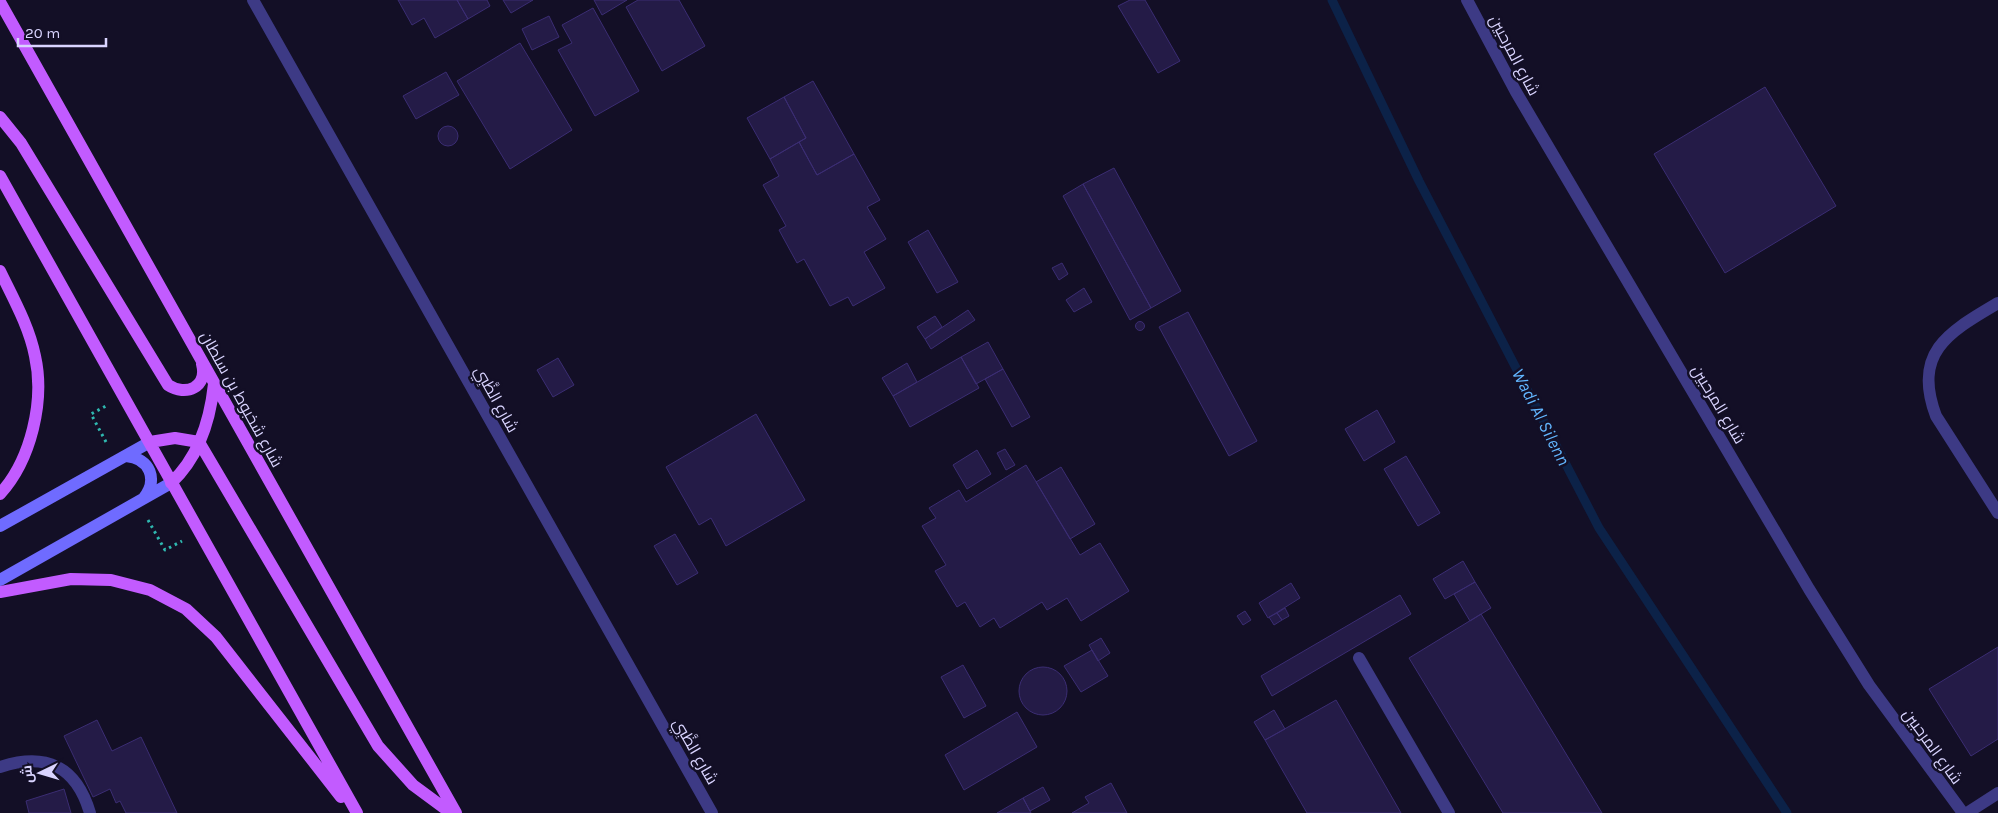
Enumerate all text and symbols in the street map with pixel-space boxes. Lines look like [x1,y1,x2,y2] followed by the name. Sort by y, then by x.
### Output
[1484,12,1544,100] street label: شارع المرحبين
[18,15,105,47] scale bar
[25,24,60,42] text: 20 m
[195,328,287,471] street label: شارع شخبوط بن سلطان
[1686,361,1750,448] street label: شارع المرحبين
[467,362,523,438] street label: شارع الظَّبِي
[1507,365,1575,469] water label: Wadi Al Silenn
[1897,705,1966,789] street label: شارع المرحبين
[666,714,723,790] street label: شارع الظَّبِي
[15,748,65,798] north arrow
[18,764,37,784] text: ش

